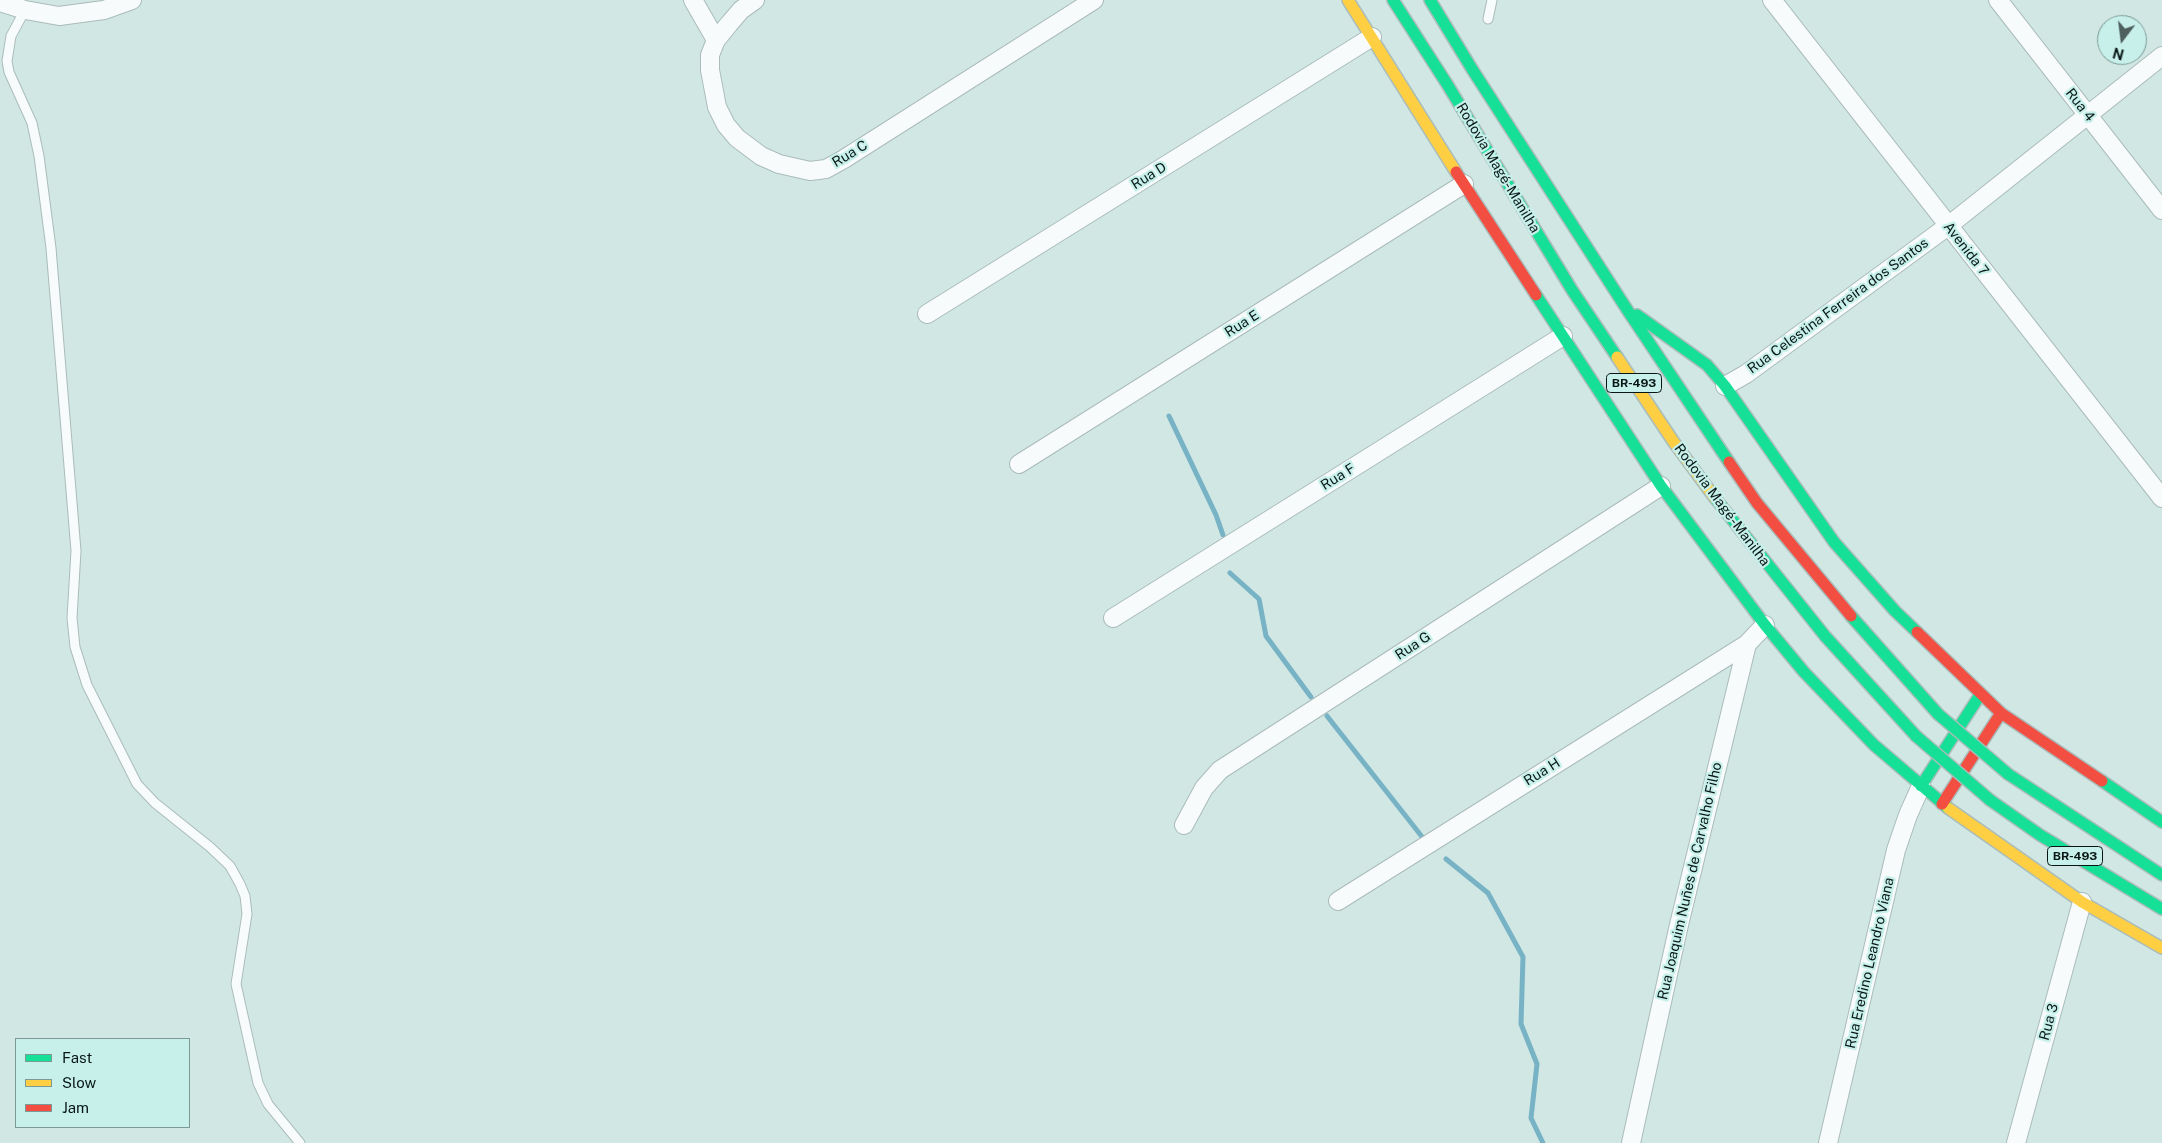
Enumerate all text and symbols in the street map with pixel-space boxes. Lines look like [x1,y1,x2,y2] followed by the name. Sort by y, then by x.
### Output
[2097,15,2147,65] north arrow
[2111,44,2126,63] text: N
[2062,85,2098,125] street label: Rua 4
[1453,100,1543,236] street label: Rodovia Magé-Manilha
[829,137,871,171] street label: Rua C
[1128,159,1170,193] street label: Rua D
[1940,219,1992,279] street label: Avenida 7
[1744,235,1932,377] street label: Rua Celestina Ferreira dos Santos
[1222,307,1262,341] street label: Rua E
[1606,373,1662,392] road number: BR-493
[1671,441,1773,569] street label: Rodovia Magé-Manilha
[1318,460,1358,494] street label: Rua F
[1392,628,1434,664] street label: Rua G
[1521,754,1563,790] street label: Rua H
[1654,761,1726,1001] street label: Rua Joaquim Nuñes de Carvalho Filho
[2048,846,2102,866] road number: BR-493
[1842,876,1898,1050] street label: Rua Eredino Leandro Viana
[2036,1002,2062,1042] street label: Rua 3
[15,1038,190,1128] legend
[62,1049,92,1066] text: Fast
[62,1074,96,1091] text: Slow
[62,1099,89,1116] text: Jam

